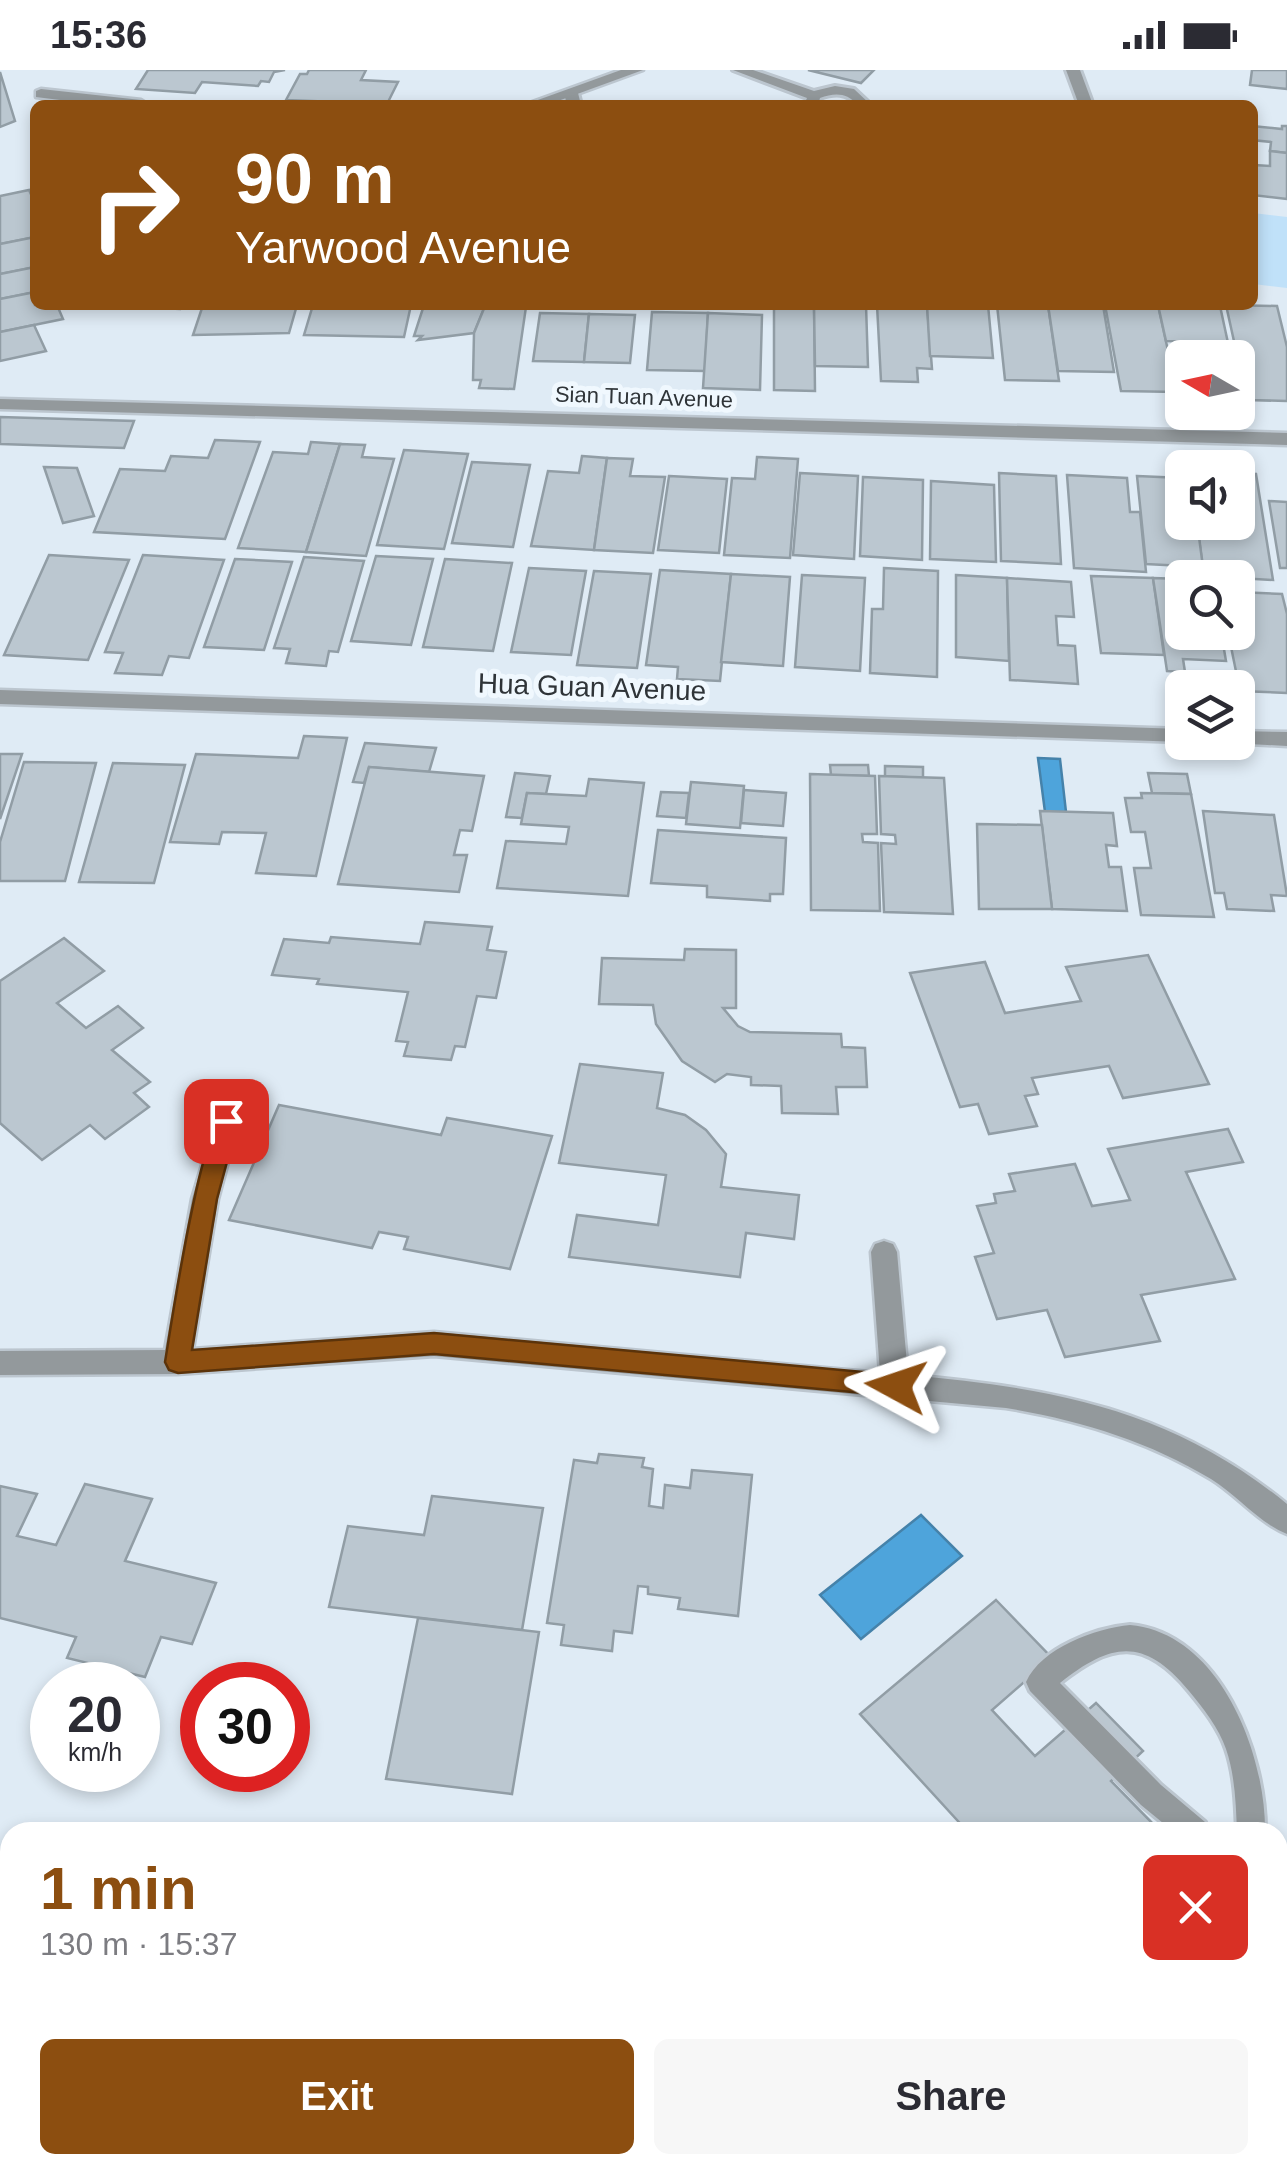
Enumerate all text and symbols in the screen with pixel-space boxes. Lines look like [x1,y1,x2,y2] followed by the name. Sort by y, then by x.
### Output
[50,14,147,56] text: 15:36
[70,140,200,270] icon: right
[235,140,395,218] text: 90 m
[235,222,571,273] text: Yarwood Avenue
[1165,340,1255,430] north arrow
[1165,340,1255,760] map controls
[555,381,733,413] street label: Sian Tuan Avenue
[1165,450,1255,540] button: sound
[1165,560,1255,650] button: search
[477,668,707,706] street label: Hua Guan Avenue
[1165,670,1255,760] button: layers
[184,1079,269,1164] pin
[199,1094,254,1149] icon: arrive
[844,1334,948,1438] position arrow
[180,1662,310,1792] speed limit sign: 30
[67,1687,123,1743] text: 20
[68,1738,122,1766] text: km/h
[40,1855,197,1922] text: 1 min
[1143,1855,1248,1960] button: close
[40,1926,237,1962] text: 130 m · 15:37
[40,2039,634,2154] button: Exit
[654,2039,1248,2154] button: Share

